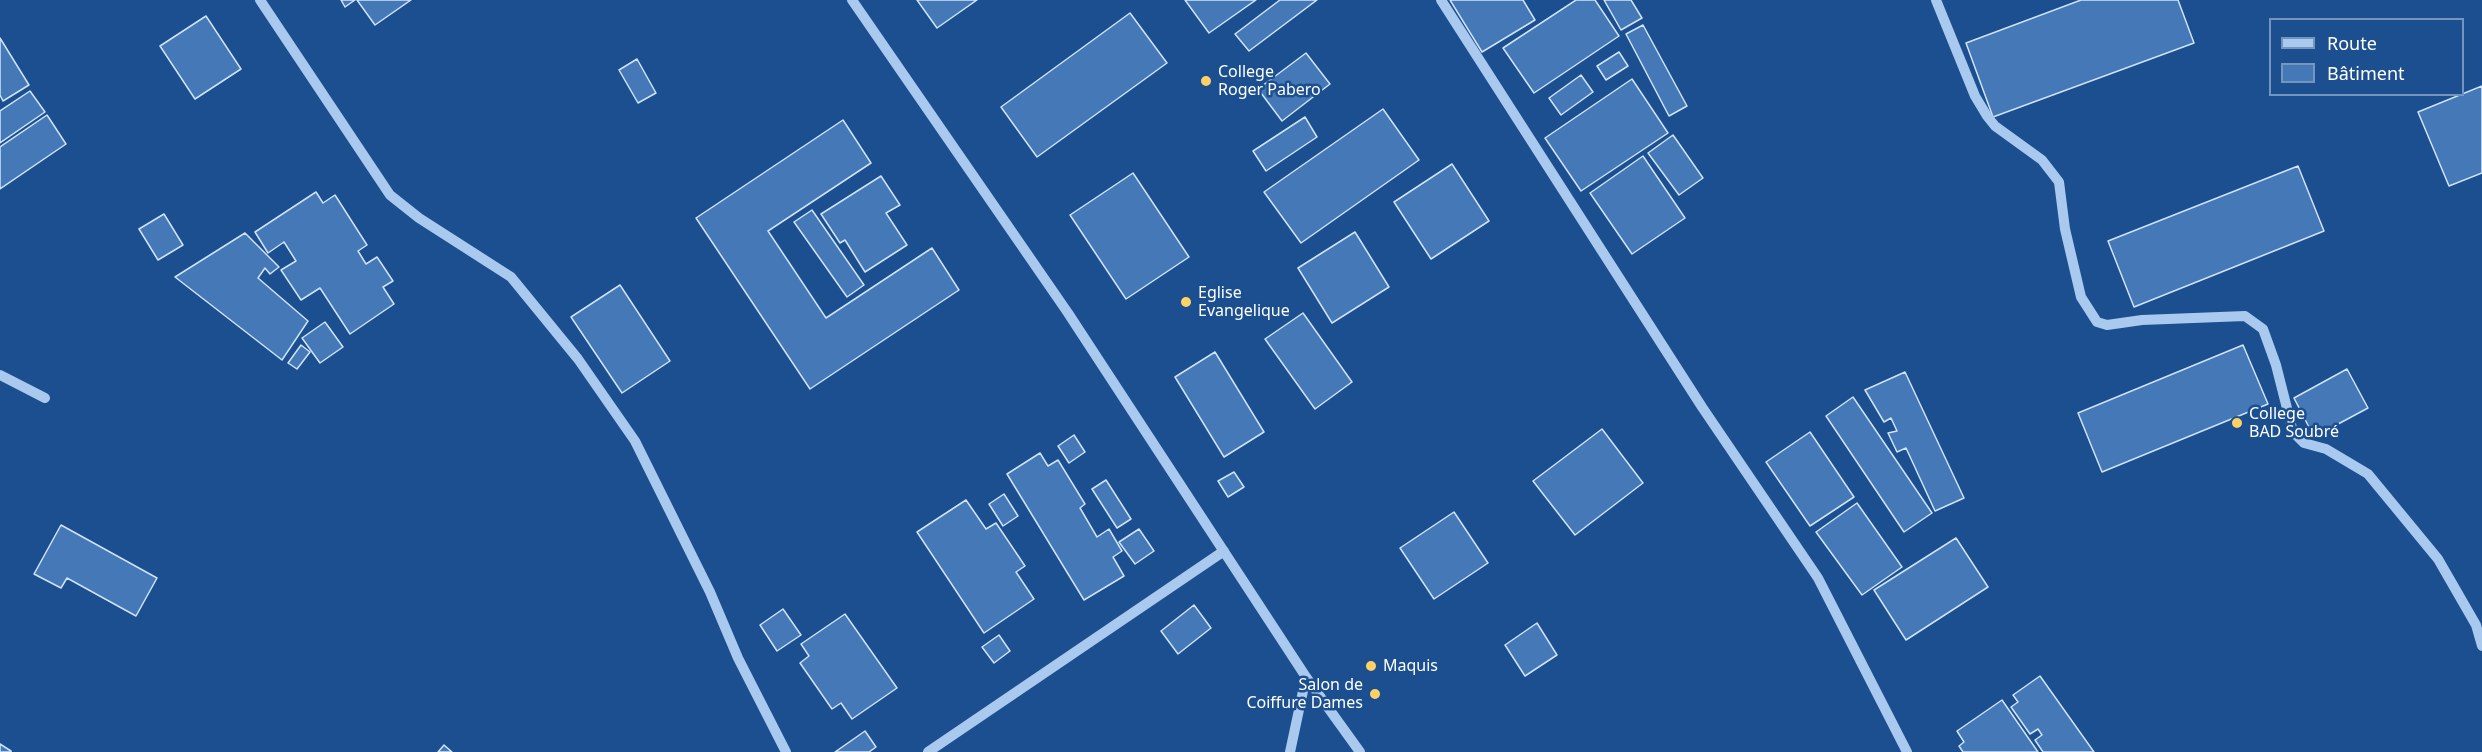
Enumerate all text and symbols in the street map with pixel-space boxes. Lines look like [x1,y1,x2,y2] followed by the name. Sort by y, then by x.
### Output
[2269,18,2464,96] legend
[2327,31,2377,55] text: Route
[2327,61,2405,85] text: Bâtiment
[1218,62,1321,100] place label: College Roger Pabero
[1199,74,1213,88] marker: College Roger Pabero
[1198,283,1290,321] place label: Eglise Evangelique
[1179,295,1193,309] marker: Eglise Evangelique
[2249,404,2339,442] place label: College BAD Soubré
[2230,416,2244,430] marker: College BAD Soubré
[1383,656,1438,676] place label: Maquis
[1364,659,1378,673] marker: Maquis
[1246,675,1363,713] place label: Salon de Coiffure Dames
[1368,687,1382,701] marker: Salon de Coiffure Dames

